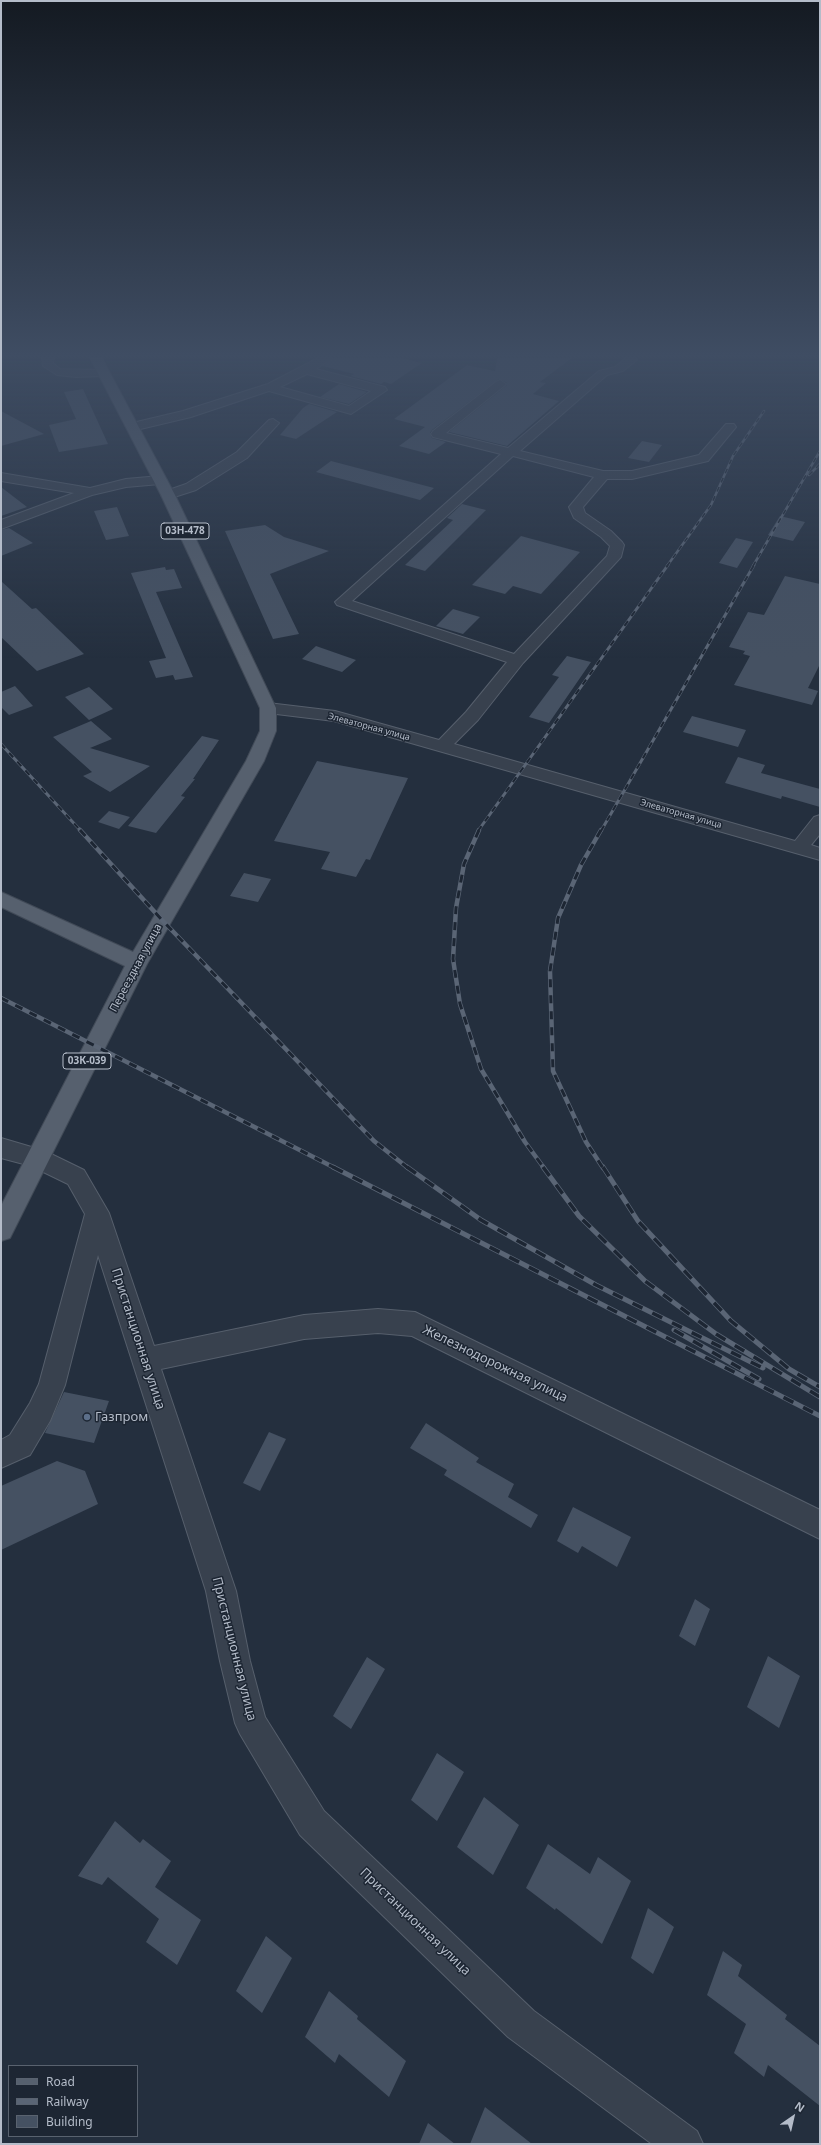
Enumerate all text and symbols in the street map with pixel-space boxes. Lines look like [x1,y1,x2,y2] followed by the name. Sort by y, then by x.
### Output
[161,523,209,539] road number: 03Н-478
[327,711,411,743] street label: Элеваторная улица
[639,797,723,831] street label: Элеваторная улица
[107,922,165,1014] street label: Переездная улица
[63,1053,111,1069] road number: 03К-039
[108,1266,168,1412] street label: Пристанционная улица
[420,1322,570,1406] street label: Железнодорожная улица
[95,1409,148,1425] place label: Газпром
[82,1412,92,1422] marker: Газпром
[209,1575,259,1723] street label: Пристанционная улица
[356,1865,474,1979] street label: Пристанционная улица
[8,2065,138,2137] legend
[46,2073,75,2090] text: Road
[46,2093,89,2110] text: Railway
[773,2097,813,2137] north arrow
[792,2098,808,2115] text: N
[46,2113,93,2130] text: Building

